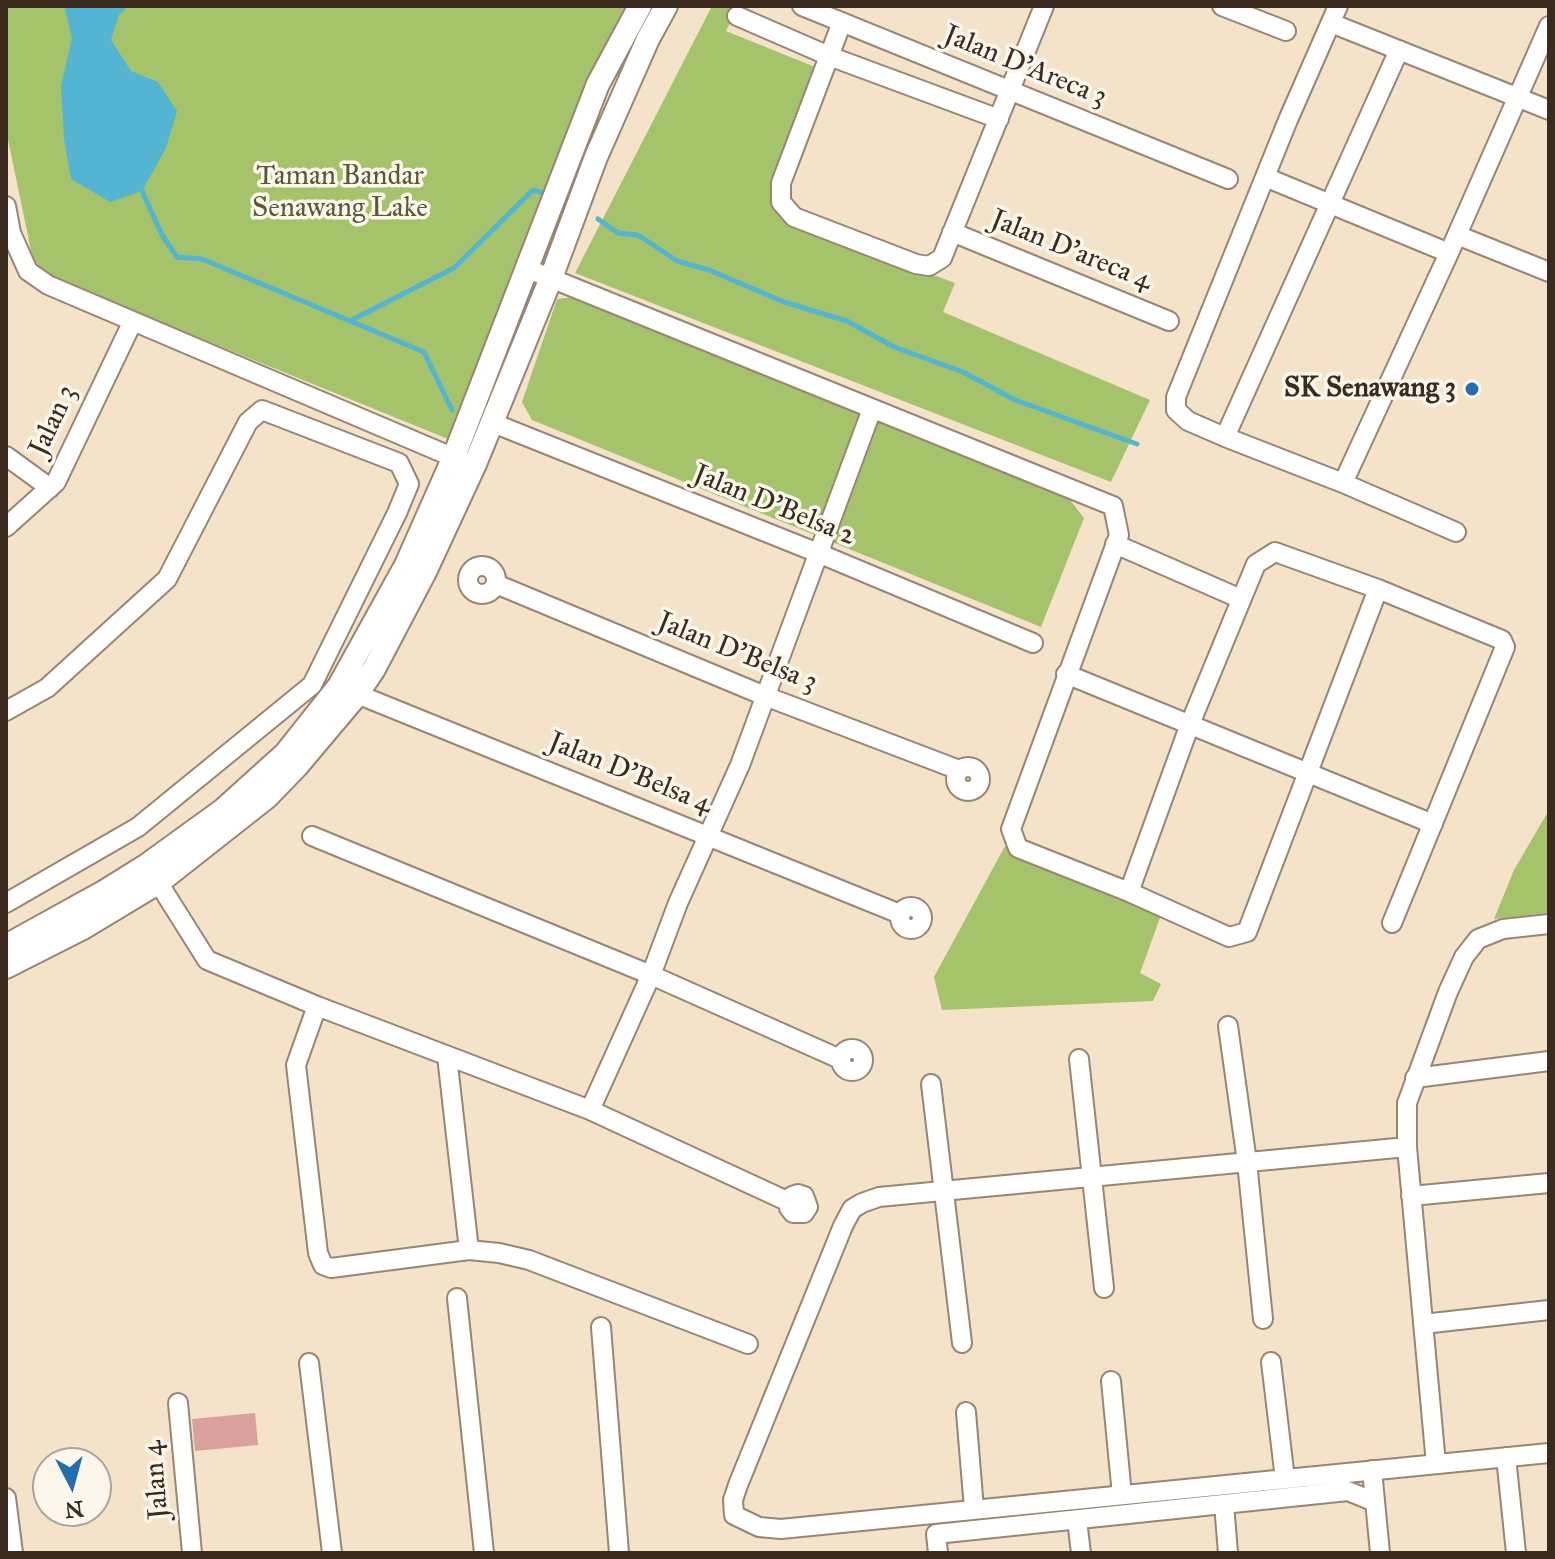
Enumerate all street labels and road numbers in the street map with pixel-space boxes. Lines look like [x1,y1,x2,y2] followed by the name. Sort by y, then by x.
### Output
[939,19,1111,115] street label: Jalan D'Areca 3
[985,203,1157,299] street label: Jalan D'areca 4
[23,380,85,462] street label: Jalan 3
[688,458,860,554] street label: Jalan D'Belsa 2
[652,606,822,700] street label: Jalan D'Belsa 3
[543,726,717,822] street label: Jalan D'Belsa 4
[137,1439,177,1521] street label: Jalan 4

